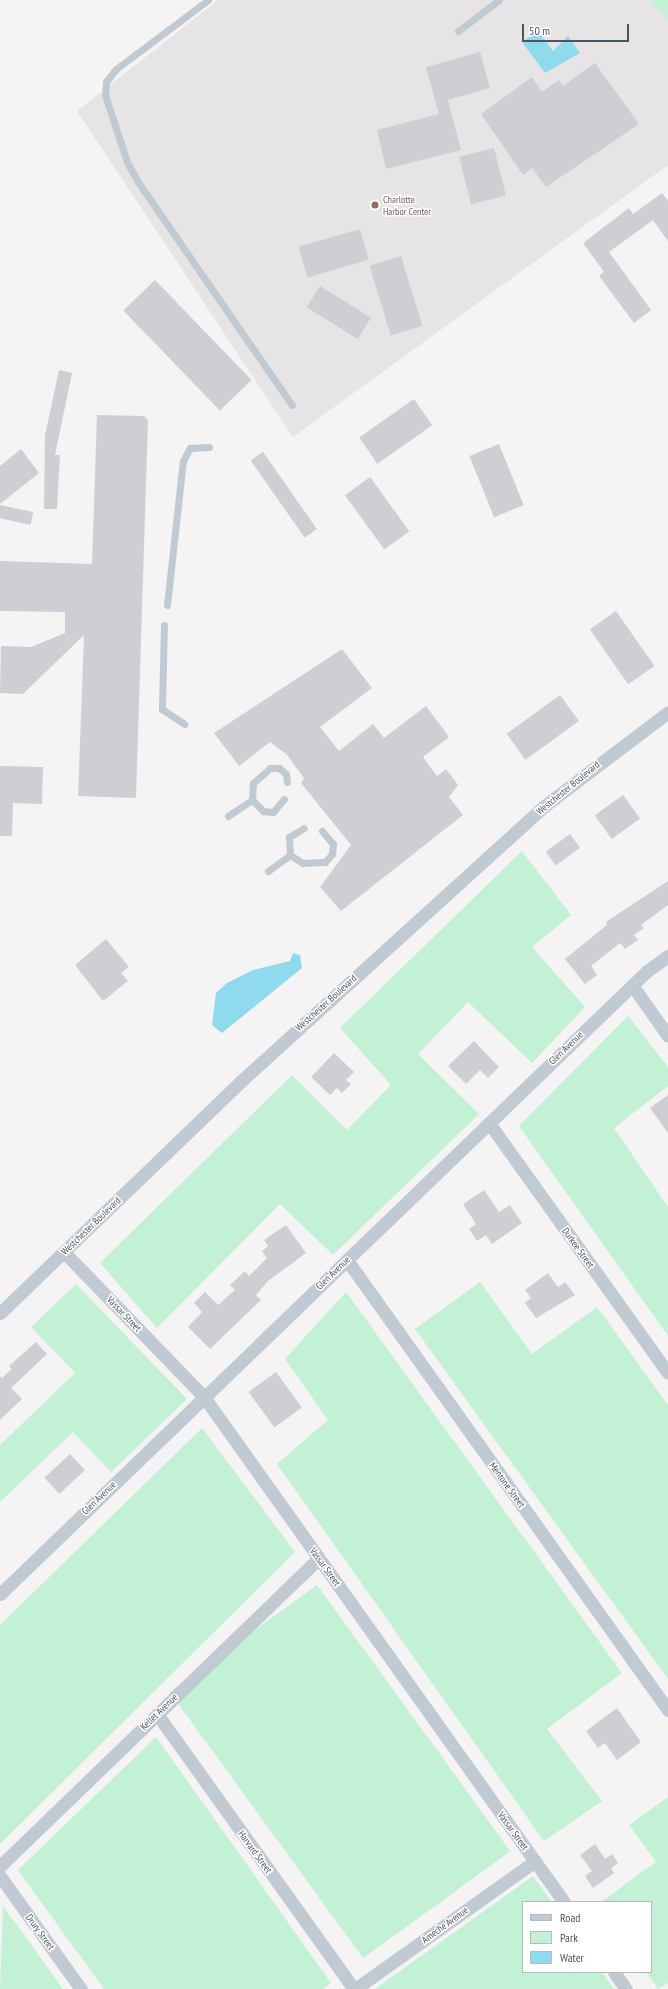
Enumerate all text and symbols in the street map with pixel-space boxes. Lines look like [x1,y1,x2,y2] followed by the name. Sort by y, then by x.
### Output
[524,16,631,42] scale bar
[529,23,550,38] text: 50 m
[383,193,431,216] place label: Charlotte Harbor Center
[370,200,380,210] marker: Charlotte Harbor Center
[534,759,602,817] street label: Westchester Boulevard
[293,972,359,1034] street label: Westchester Boulevard
[546,1029,586,1067] street label: Glen Avenue
[59,1194,123,1258] street label: Westchester Boulevard
[559,1225,597,1271] street label: Durkee Street
[313,1254,353,1292] street label: Glen Avenue
[104,1294,144,1334] street label: Vassar Street
[487,1460,527,1510] street label: Mentone Street
[79,1479,119,1517] street label: Glen Avenue
[307,1545,343,1589] street label: Vassar Street
[138,1691,180,1733] street label: Kellet Avenue
[495,1809,531,1853] street label: Vassar Street
[235,1828,275,1876] street label: Harvard Street
[522,1901,652,1973] legend
[419,1904,471,1946] street label: Ameche Avenue
[560,1910,580,1925] text: Road
[23,1912,57,1952] street label: Drury Street
[560,1930,578,1945] text: Park
[560,1950,584,1965] text: Water

